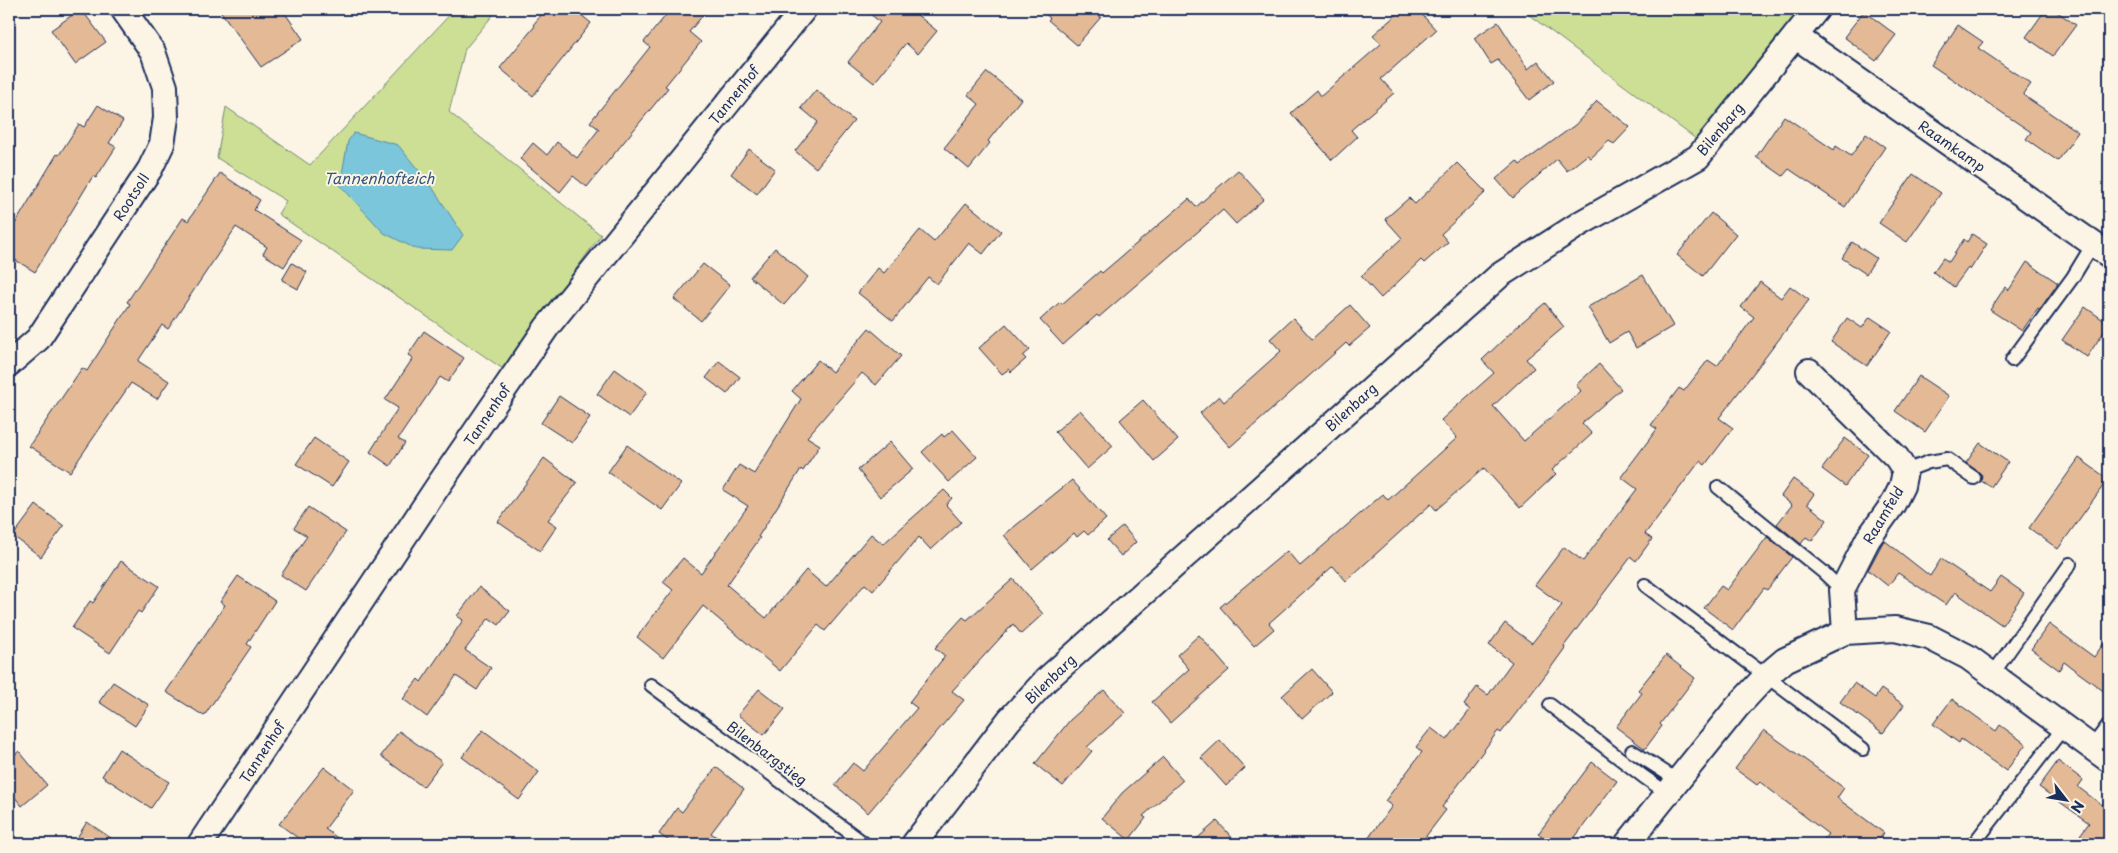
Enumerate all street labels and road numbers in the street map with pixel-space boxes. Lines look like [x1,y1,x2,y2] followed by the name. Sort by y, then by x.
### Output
[704,60,765,129] street label: Tannenhof
[1691,98,1749,160] street label: Bilenbarg
[1914,115,1990,177] street label: Raamkamp
[108,169,154,225] street label: Rootsoll
[1320,378,1382,436] street label: Bilenbarg
[459,379,516,450] street label: Tannenhof
[1857,482,1909,548] street label: Raamfeld
[1020,649,1080,709] street label: Bilenbarg
[234,715,291,787] street label: Tannenhof
[723,716,811,790] street label: Bilenbargstieg

